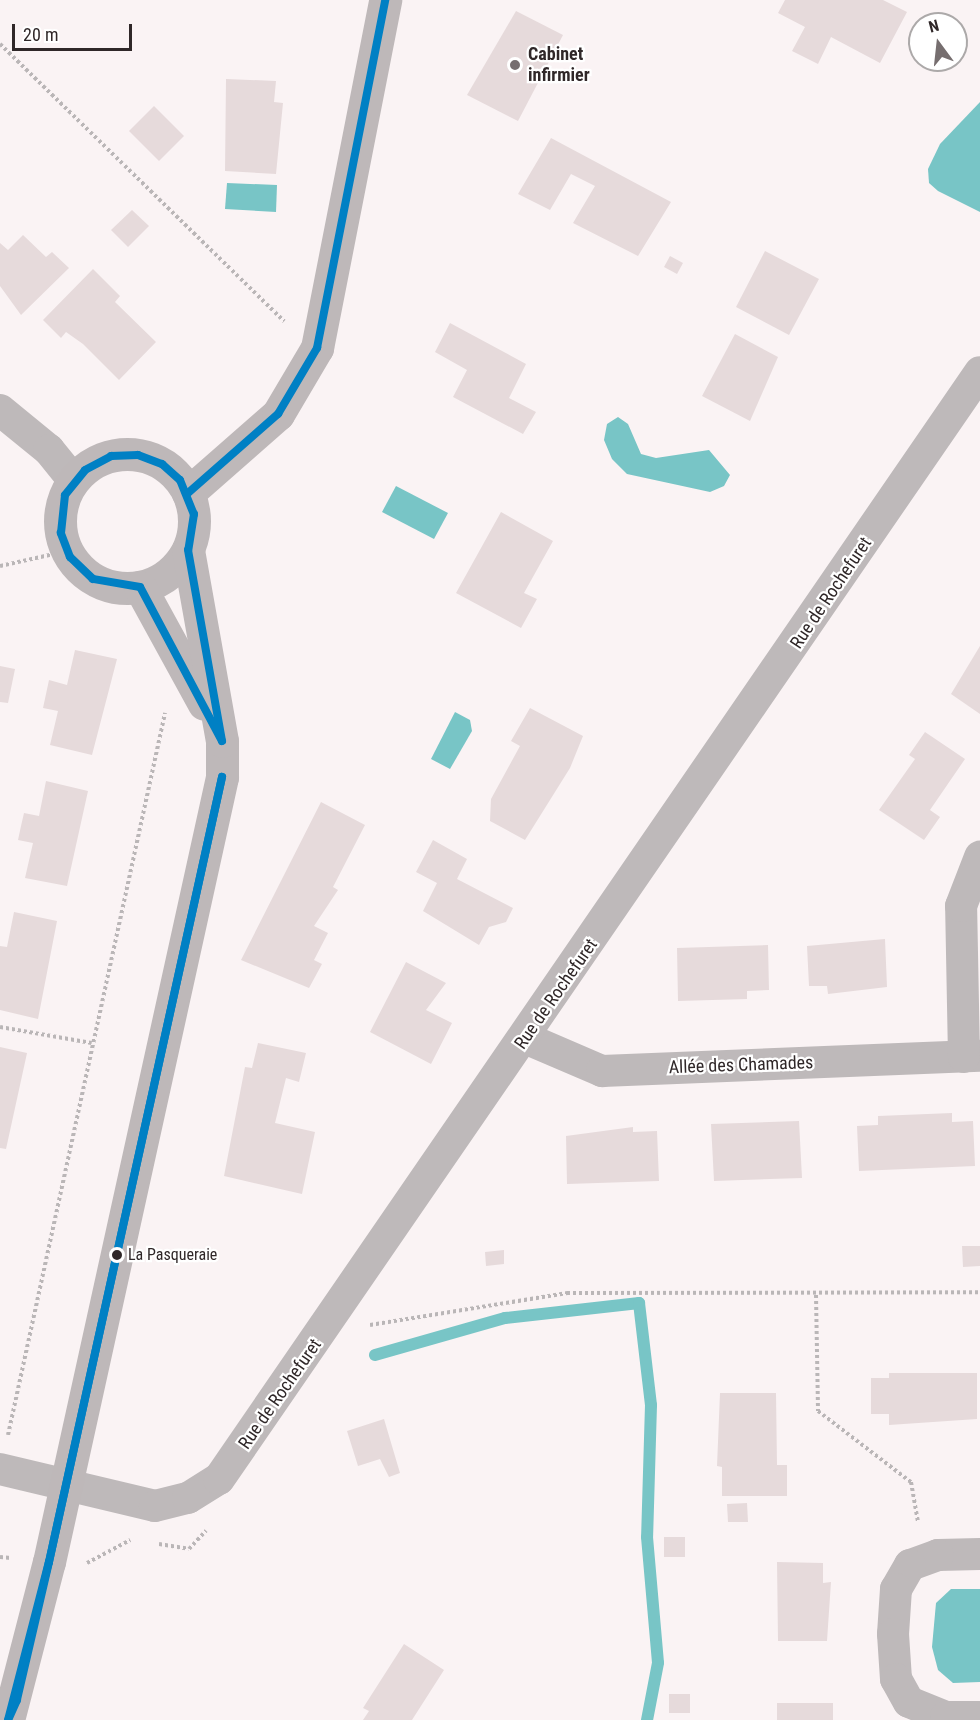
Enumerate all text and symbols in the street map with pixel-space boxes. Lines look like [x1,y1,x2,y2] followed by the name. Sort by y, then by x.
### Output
[15,12,135,50] scale bar
[908,12,968,72] north arrow
[927,16,941,37] text: N
[23,24,58,45] text: 20 m
[528,44,590,86] place label: Cabinet infirmier
[506,56,524,74] marker: Cabinet infirmier
[786,533,876,653] street label: Rue de Rochefuret
[510,935,602,1053] street label: Rue de Rochefuret
[668,1052,814,1078] street label: Allée des Chamades
[128,1245,217,1265] place label: La Pasqueraie
[111,1249,123,1261] marker: La Pasqueraie
[234,1335,326,1453] street label: Rue de Rochefuret

